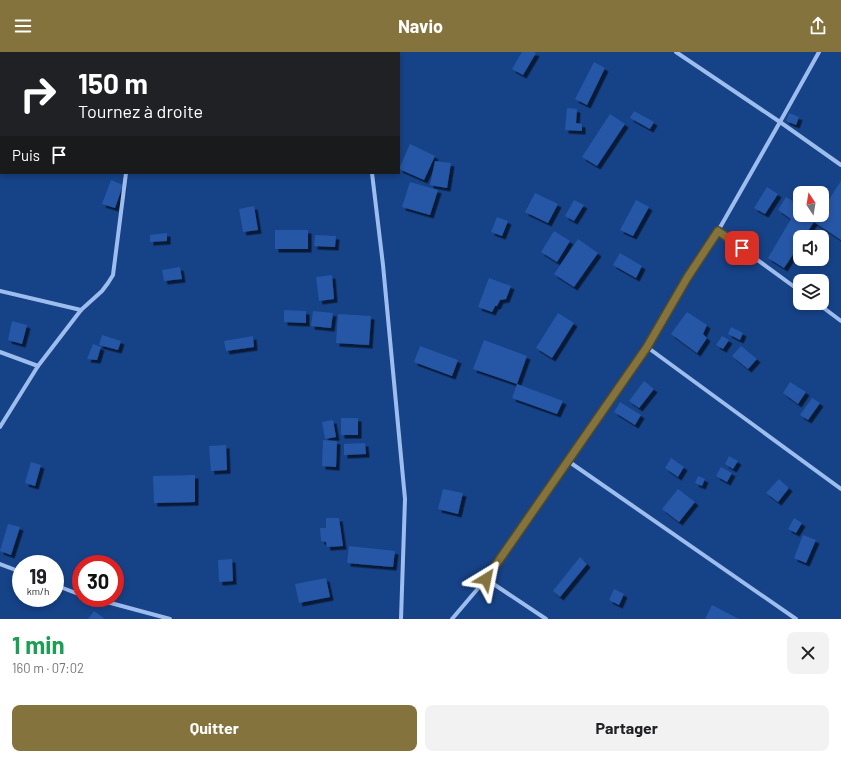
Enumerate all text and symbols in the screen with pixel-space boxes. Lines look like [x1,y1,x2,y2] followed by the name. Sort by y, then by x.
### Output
[12,15,34,37] icon: menu
[398,15,443,37] text: Navio
[807,15,829,37] icon: share
[78,66,148,100] text: 150 m
[12,68,64,120] icon: right
[78,100,203,122] text: Tournez à droite
[48,144,70,166] icon: arrive
[12,146,40,164] text: Puis
[793,186,829,222] north arrow
[793,186,829,310] map controls
[793,230,829,266] button: sound
[725,231,759,265] pin
[731,237,753,259] icon: arrive
[793,274,829,310] button: layers
[72,555,124,607] speed limit sign: 30
[465,558,507,600] position arrow
[29,564,47,588] text: 19
[27,585,49,597] text: km/h
[12,630,65,659] text: 1 min
[787,632,829,674] button: close
[12,660,84,676] text: 160 m · 07:02
[12,705,417,751] button: Quitter
[425,705,829,751] button: Partager

